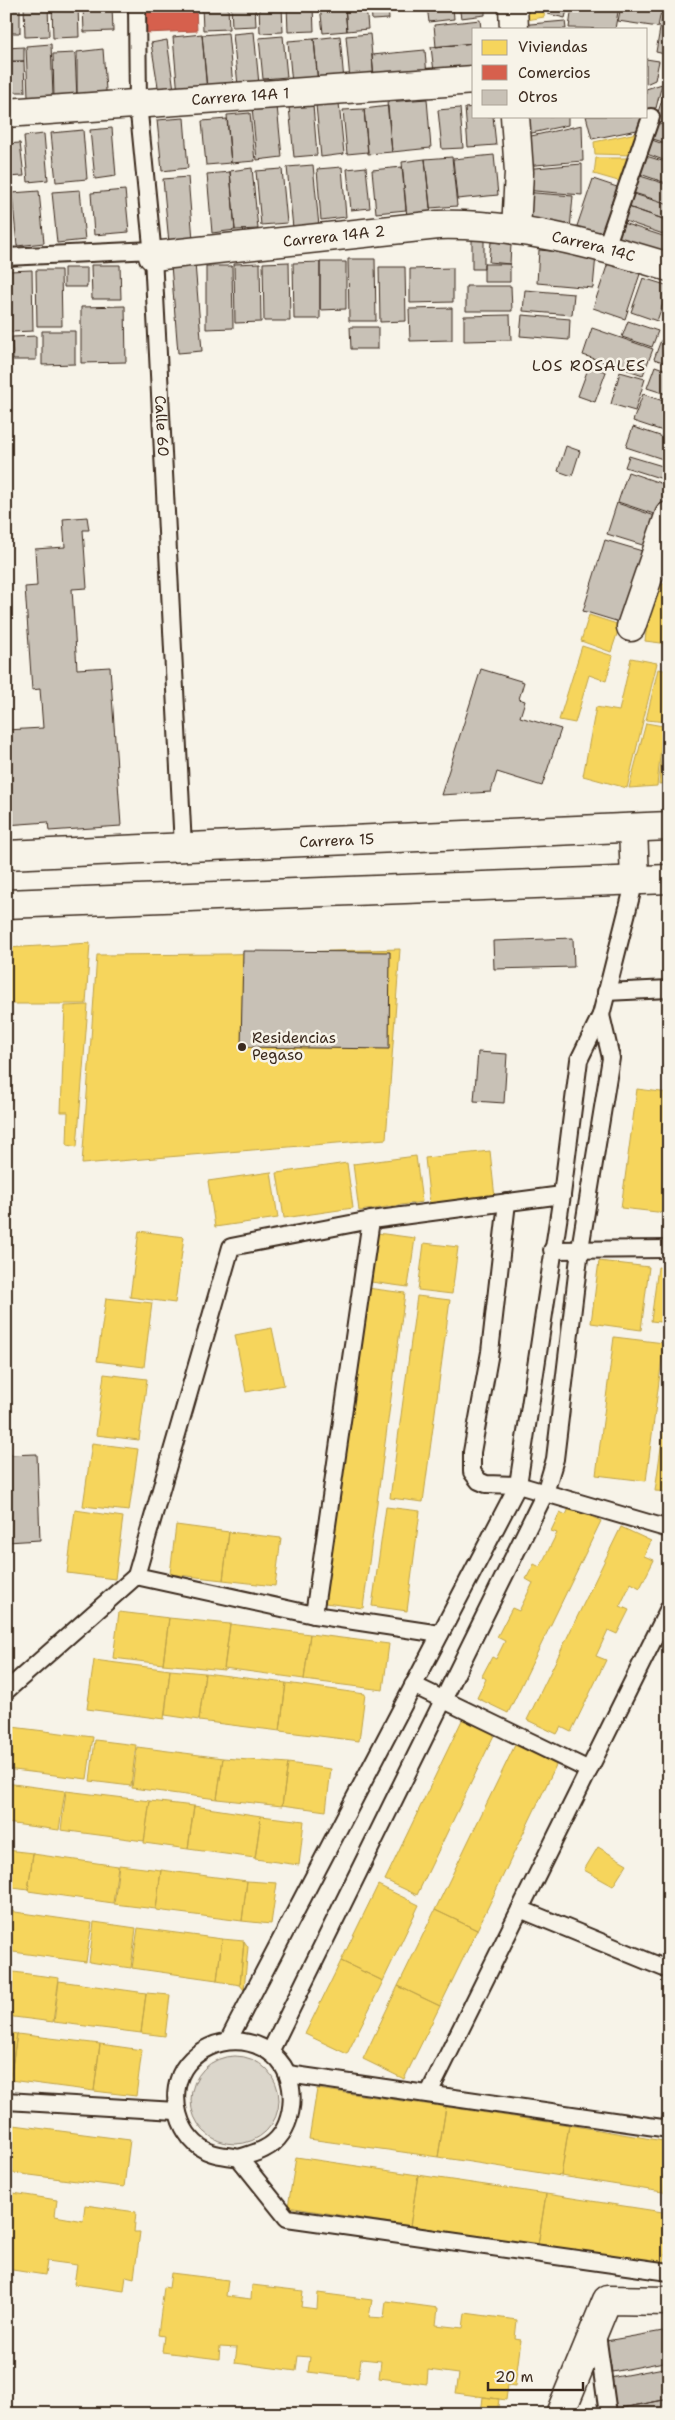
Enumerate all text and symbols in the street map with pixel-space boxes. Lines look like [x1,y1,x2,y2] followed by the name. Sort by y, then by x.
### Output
[472,28,648,118] legend
[518,37,588,57] text: Viviendas
[518,63,591,83] text: Comercios
[191,83,290,110] street label: Carrera 14A 1
[518,87,558,107] text: Otros
[282,221,386,252] street label: Carrera 14A 2
[550,226,637,266] street label: Carrera 14C
[532,355,646,376] district label: LOS ROSALES
[150,395,173,457] street label: Calle 60
[299,829,375,852] street label: Carrera 15
[252,1028,336,1065] place label: Residencias Pegaso
[236,1041,248,1053] marker: Residencias Pegaso
[488,2360,582,2392] scale bar
[495,2367,534,2387] text: 20 m

